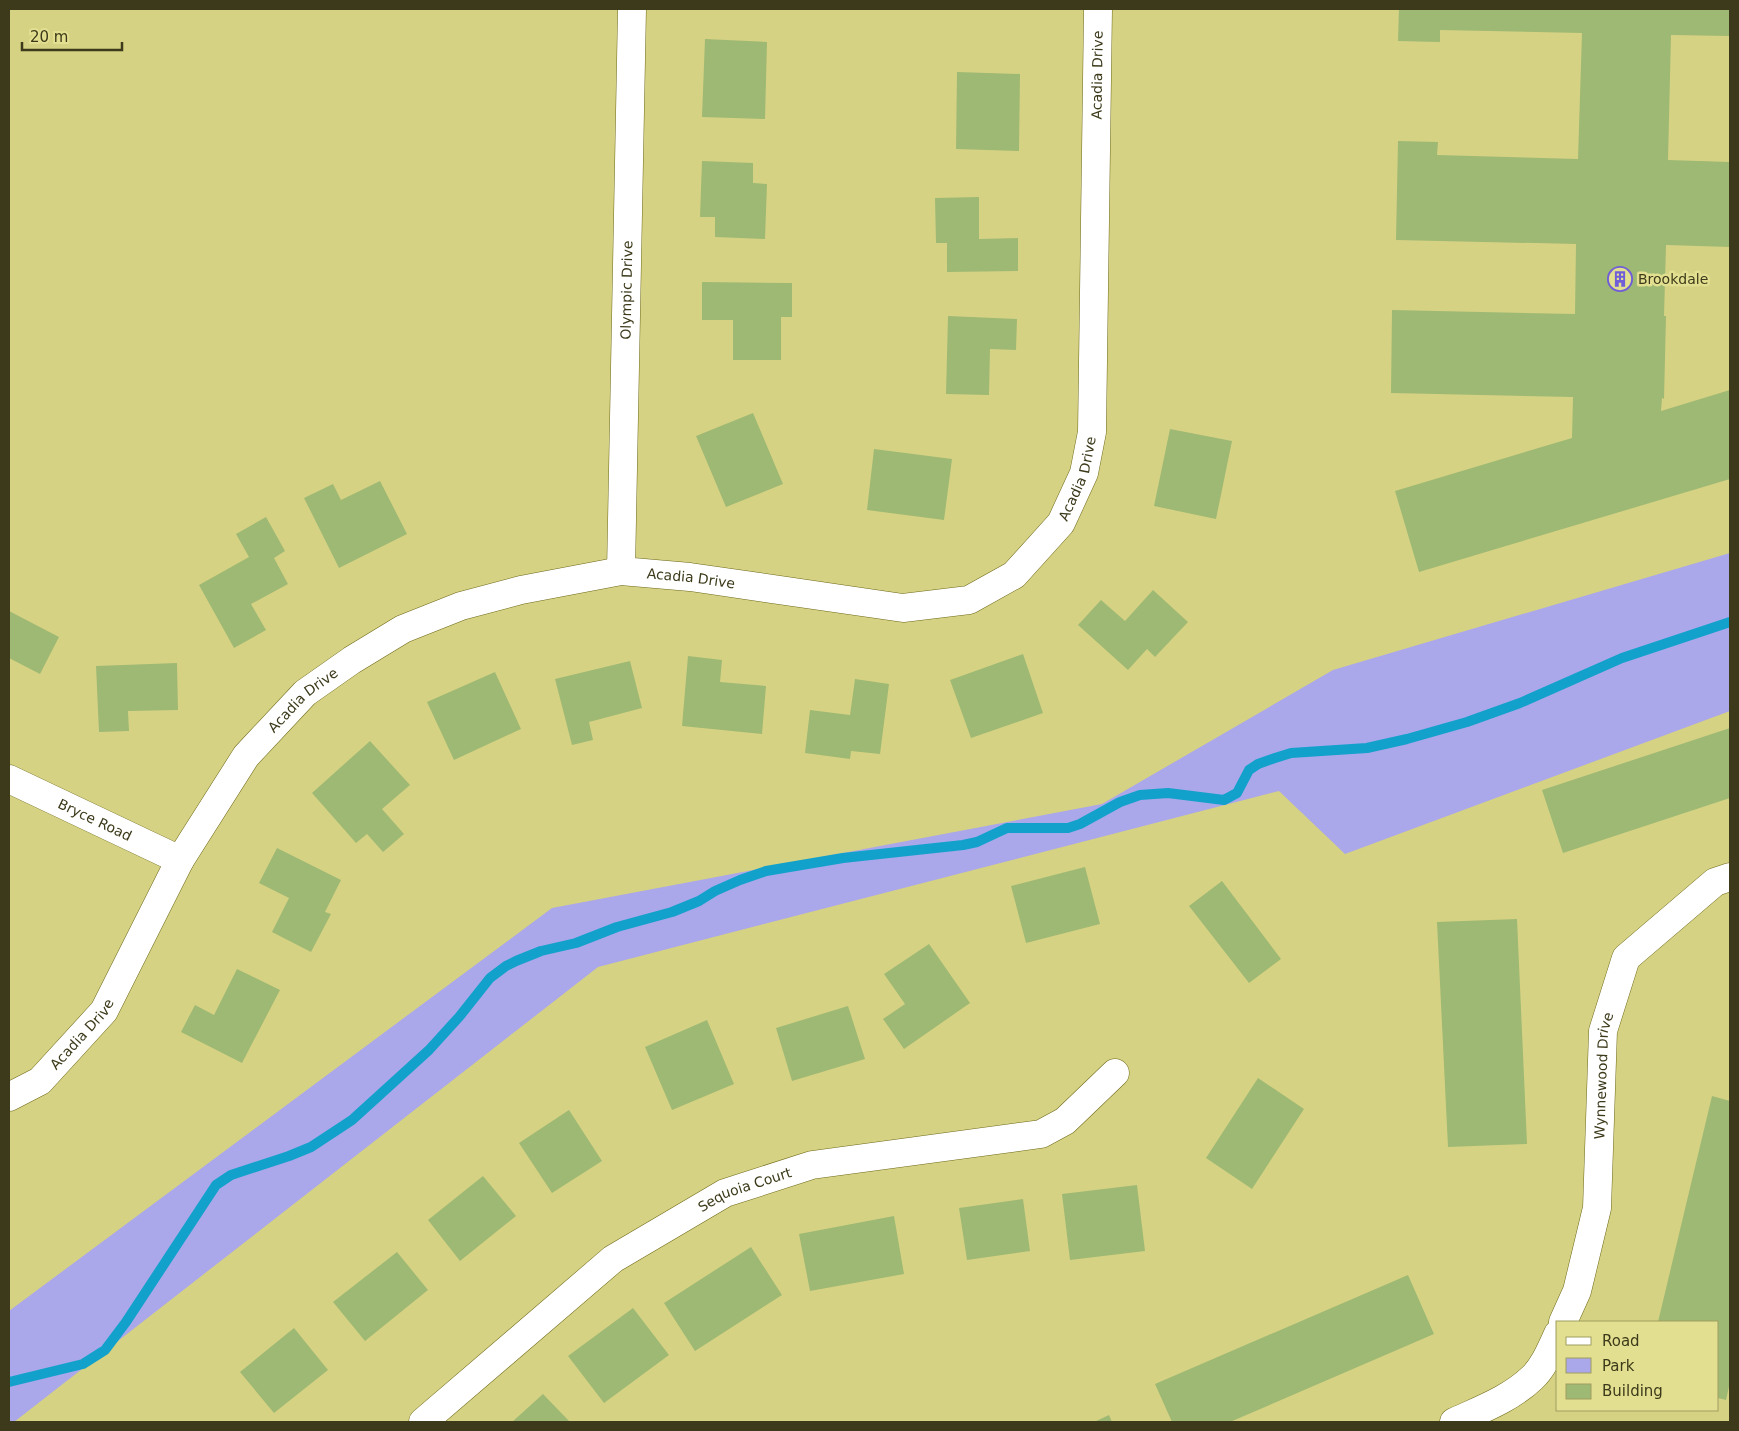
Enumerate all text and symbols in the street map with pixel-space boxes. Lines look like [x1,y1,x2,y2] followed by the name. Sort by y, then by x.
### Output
[22,20,122,52] scale bar
[30,28,68,46] text: 20 m
[1088,31,1106,120] street label: Acadia Drive
[618,240,635,340] street label: Olympic Drive
[1607,266,1633,292] building icon: Brookdale
[1638,271,1708,287] place label: Brookdale
[1055,435,1099,523] street label: Acadia Drive
[646,565,736,591] street label: Acadia Drive
[265,665,341,735] street label: Acadia Drive
[55,795,134,844] street label: Bryce Road
[47,996,117,1073] street label: Acadia Drive
[1591,1010,1616,1139] street label: Wynnewood Drive
[695,1164,794,1215] street label: Sequoia Court
[1556,1321,1719,1411] legend
[1602,1332,1640,1350] text: Road
[1602,1357,1635,1375] text: Park
[1602,1382,1663,1400] text: Building

